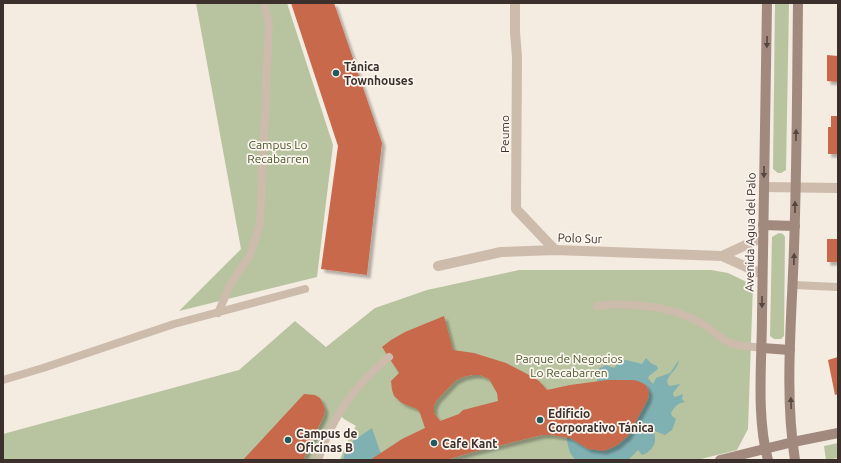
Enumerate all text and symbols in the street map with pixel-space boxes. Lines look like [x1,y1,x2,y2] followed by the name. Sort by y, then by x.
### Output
[764,36,770,49] one-way arrow
[344,60,414,87] place label: Tánica Townhouses
[331,68,341,78] marker: Tánica Townhouses
[498,115,511,153] street label: Peumo
[793,128,799,141] one-way arrow
[247,138,309,165] park label: Campus Lo Recabarren
[761,166,767,179] one-way arrow
[742,172,758,292] street label: Avenida Agua del Palo
[792,200,798,213] one-way arrow
[557,231,603,245] street label: Polo Sur
[791,252,797,265] one-way arrow
[759,296,765,309] one-way arrow
[515,352,623,379] park label: Parque de Negocios Lo Recabarren
[787,397,794,409] one-way arrow
[548,407,654,434] place label: Edificio Corporativo Tánica
[535,415,545,425] marker: Edificio Corporativo Tánica
[296,427,358,454] place label: Campus de Oficinas B
[283,435,293,445] marker: Campus de Oficinas B
[442,437,498,450] place label: Cafe Kant
[429,438,439,448] marker: Cafe Kant

